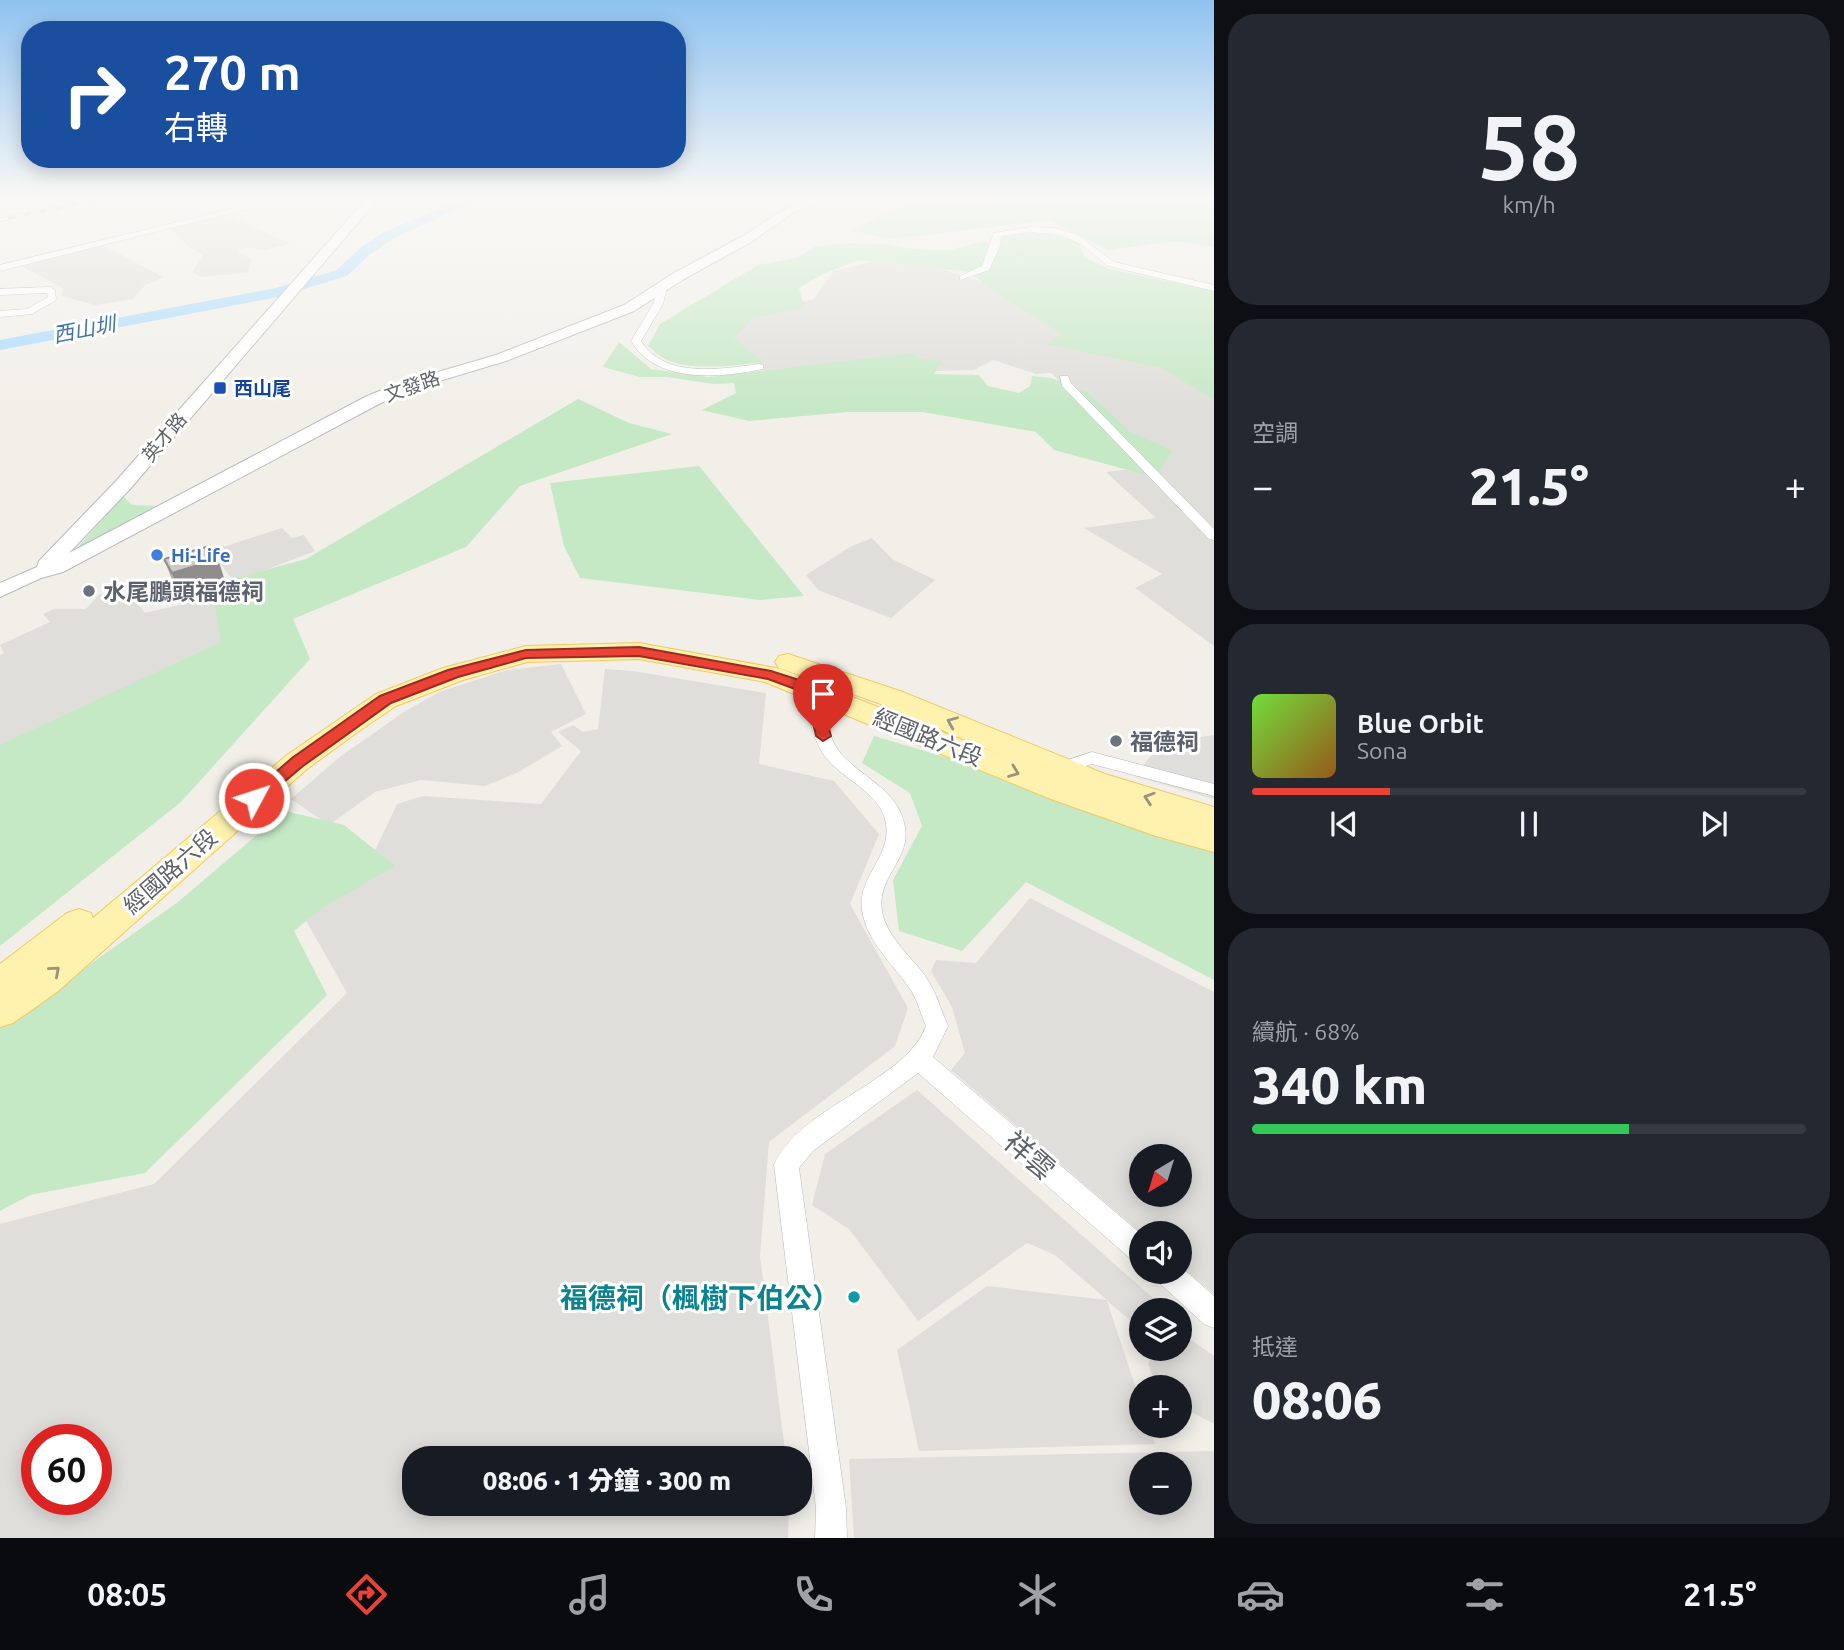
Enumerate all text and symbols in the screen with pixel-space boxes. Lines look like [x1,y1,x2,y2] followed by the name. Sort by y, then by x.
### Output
[164,44,301,99] text: 270 m
[49,49,140,140] icon: right
[1478,95,1580,197] text: 58
[164,109,228,145] text: 右轉
[1502,192,1556,217] text: km/h
[51,311,120,347] water label: 西山圳
[381,366,443,406] street label: 文發路
[234,377,291,399] place label: 西山尾
[212,380,228,396] marker: 西山尾
[137,408,191,466] street label: 英才路
[1252,420,1298,445] text: 空調
[1469,457,1589,515] text: 21.5°
[1252,465,1273,507] text: −
[1785,465,1806,507] text: +
[171,544,231,566] place label: Hi-Life
[149,547,165,563] marker: Hi-Life
[103,579,264,604] place label: 水尾鵬頭福德祠
[81,583,97,599] marker: 水尾鵬頭福德祠
[793,664,853,736] pin
[804,675,842,713] icon: arrive
[870,704,986,770] street label: 經國路六段
[1357,709,1484,738] text: Blue Orbit
[946,716,959,730] one-way arrow
[1130,729,1199,754] place label: 福德祠
[1108,733,1124,749] marker: 福德祠
[1357,738,1407,763] text: Sona
[217,761,291,835] position arrow
[1008,764,1020,778] one-way arrow
[1143,792,1155,807] one-way arrow
[1325,805,1363,843] icon: previous
[1510,805,1548,843] icon: pause
[1695,805,1733,843] icon: next
[118,824,222,918] street label: 經國路六段
[47,967,60,979] one-way arrow
[1252,1019,1359,1044] text: 續航 · 68%
[1252,1056,1427,1114] text: 340 km
[999,1125,1061,1185] street label: 祥雲
[1129,1144,1192,1208] north arrow
[1129,1144,1192,1515] map controls
[1129,1221,1192,1284] button: sound
[560,1282,840,1313] place label: 福德祠（楓樹下伯公）
[846,1289,862,1305] marker: 福德祠（楓樹下伯公）
[1129,1298,1192,1361] button: layers
[1252,1334,1298,1359] text: 抵達
[1252,1371,1382,1429] text: 08:06
[1129,1375,1192,1438] button: +
[21,1424,112,1515] speed limit sign: 60
[1129,1452,1192,1515] button: −
[483,1466,731,1495] text: 08:06 · 1 分鐘 · 300 m
[342,1570,391,1619] icon: directions
[565,1570,614,1619] icon: music
[789,1570,838,1619] icon: phone
[1013,1570,1062,1619] icon: climate
[1236,1570,1285,1619] icon: car
[1460,1570,1509,1619] icon: filters
[87,1576,167,1612] text: 08:05
[1683,1576,1757,1612] text: 21.5°

